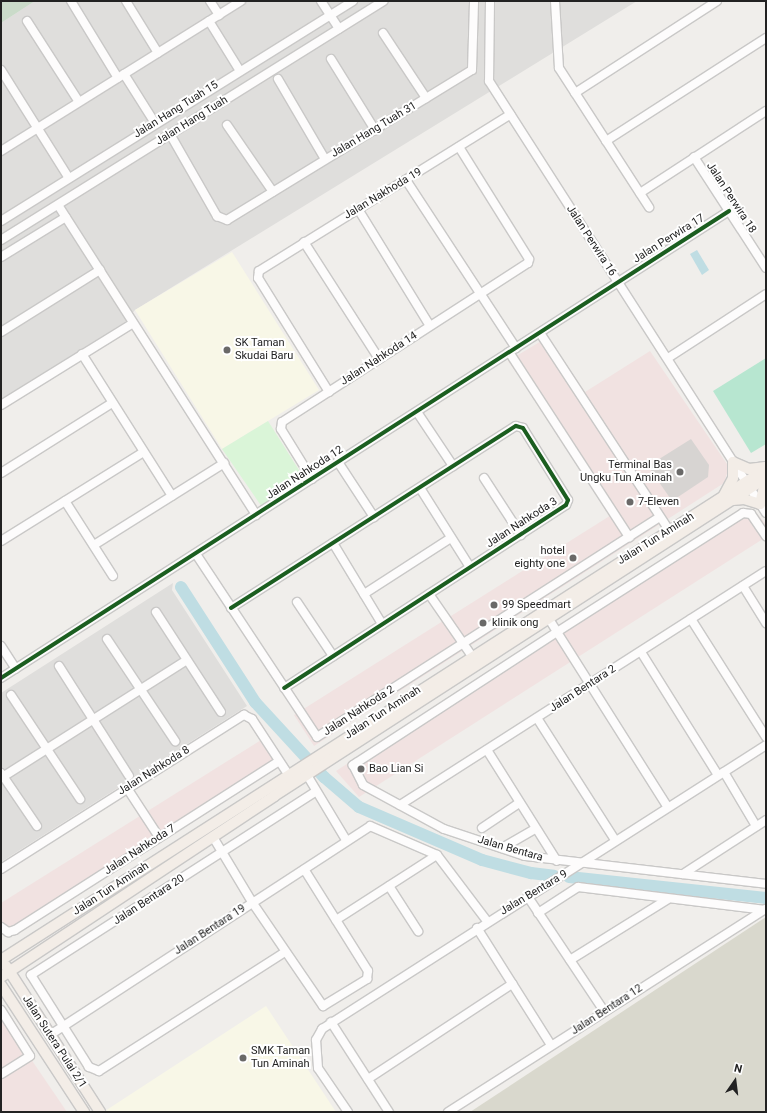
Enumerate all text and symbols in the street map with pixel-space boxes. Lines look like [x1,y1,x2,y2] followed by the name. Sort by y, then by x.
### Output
[131,79,221,141] street label: Jalan Hang Tuah 15
[154,94,230,148] street label: Jalan Hang Tuah
[329,99,419,161] street label: Jalan Hang Tuah 31
[703,160,759,236] street label: Jalan Perwira 18
[342,166,424,222] street label: Jalan Nakhoda 19
[563,203,619,279] street label: Jalan Perwira 16
[631,212,707,266] street label: Jalan Perwira 17
[338,329,420,389] street label: Jalan Nahkoda 14
[235,337,293,363] place label: SK Taman Skudai Baru
[222,345,232,355] marker: SK Taman Skudai Baru
[264,443,346,503] street label: Jalan Nahkoda 12
[580,459,672,485] place label: Terminal Bas Ungku Tun Aminah
[675,467,685,477] marker: Terminal Bas Ungku Tun Aminah
[484,495,560,551] street label: Jalan Nahkoda 3
[638,495,679,509] place label: 7-Eleven
[625,497,635,507] marker: 7-Eleven
[615,510,697,568] street label: Jalan Tun Aminah
[515,545,565,571] place label: hotel eighty one
[568,553,578,563] marker: hotel eighty one
[502,598,571,612] place label: 99 Speedmart
[489,600,499,610] marker: 99 Speedmart
[492,616,539,630] place label: klinik ong
[477,617,489,629] marker: klinik ong
[547,663,619,715] street label: Jalan Bentara 2
[321,683,397,739] street label: Jalan Nahkoda 2
[342,683,424,743] street label: Jalan Tun Aminah
[116,744,192,798] street label: Jalan Nahkoda 8
[369,762,423,776] place label: Bao Lian Si
[356,764,366,774] marker: Bao Lian Si
[102,822,178,878] street label: Jalan Nahkoda 7
[476,833,544,865] street label: Jalan Bentara
[70,859,152,919] street label: Jalan Tun Aminah
[498,868,570,918] street label: Jalan Bentara 9
[111,872,187,928] street label: Jalan Bentara 20
[172,902,248,958] street label: Jalan Bentara 19
[569,982,645,1038] street label: Jalan Bentara 12
[19,993,89,1091] street label: Jalan Sutera Pulai 2/1
[251,1045,310,1071] place label: SMK Taman Tun Aminah
[238,1053,248,1063] marker: SMK Taman Tun Aminah
[715,1061,755,1101] north arrow
[733,1062,743,1076] text: N

